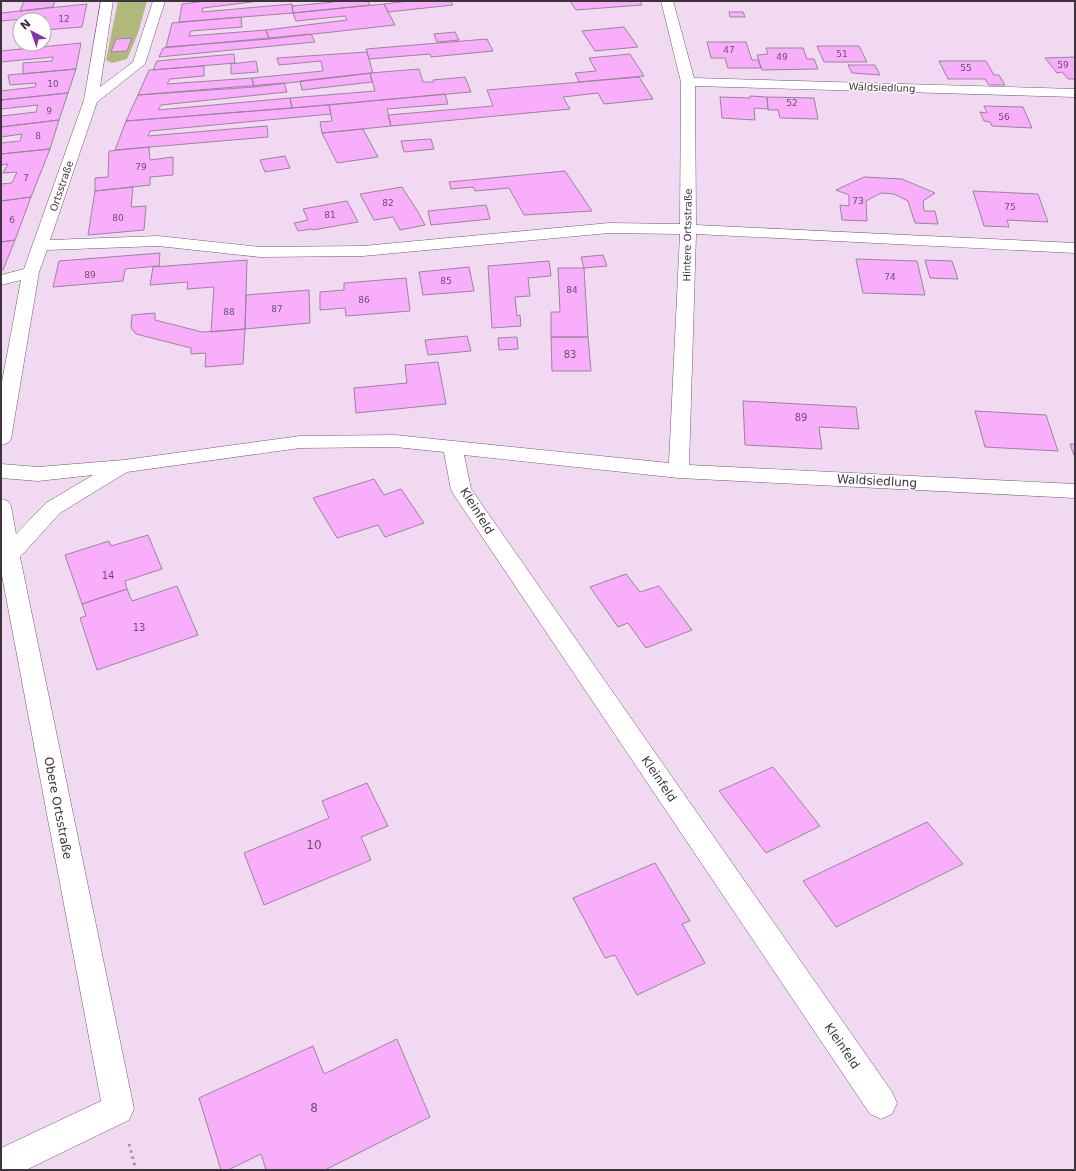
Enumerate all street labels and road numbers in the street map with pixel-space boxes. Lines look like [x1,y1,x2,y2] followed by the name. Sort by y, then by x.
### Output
[848,81,916,94] street label: Waldsiedlung
[48,159,75,213] street label: Ortsstraße
[681,188,694,282] street label: Hintere Ortsstraße
[837,472,917,490] street label: Waldsiedlung
[457,485,497,537] street label: Kleinfeld
[639,753,679,805] street label: Kleinfeld
[41,756,75,860] street label: Obere Ortsstraße
[822,1020,862,1072] street label: Kleinfeld

